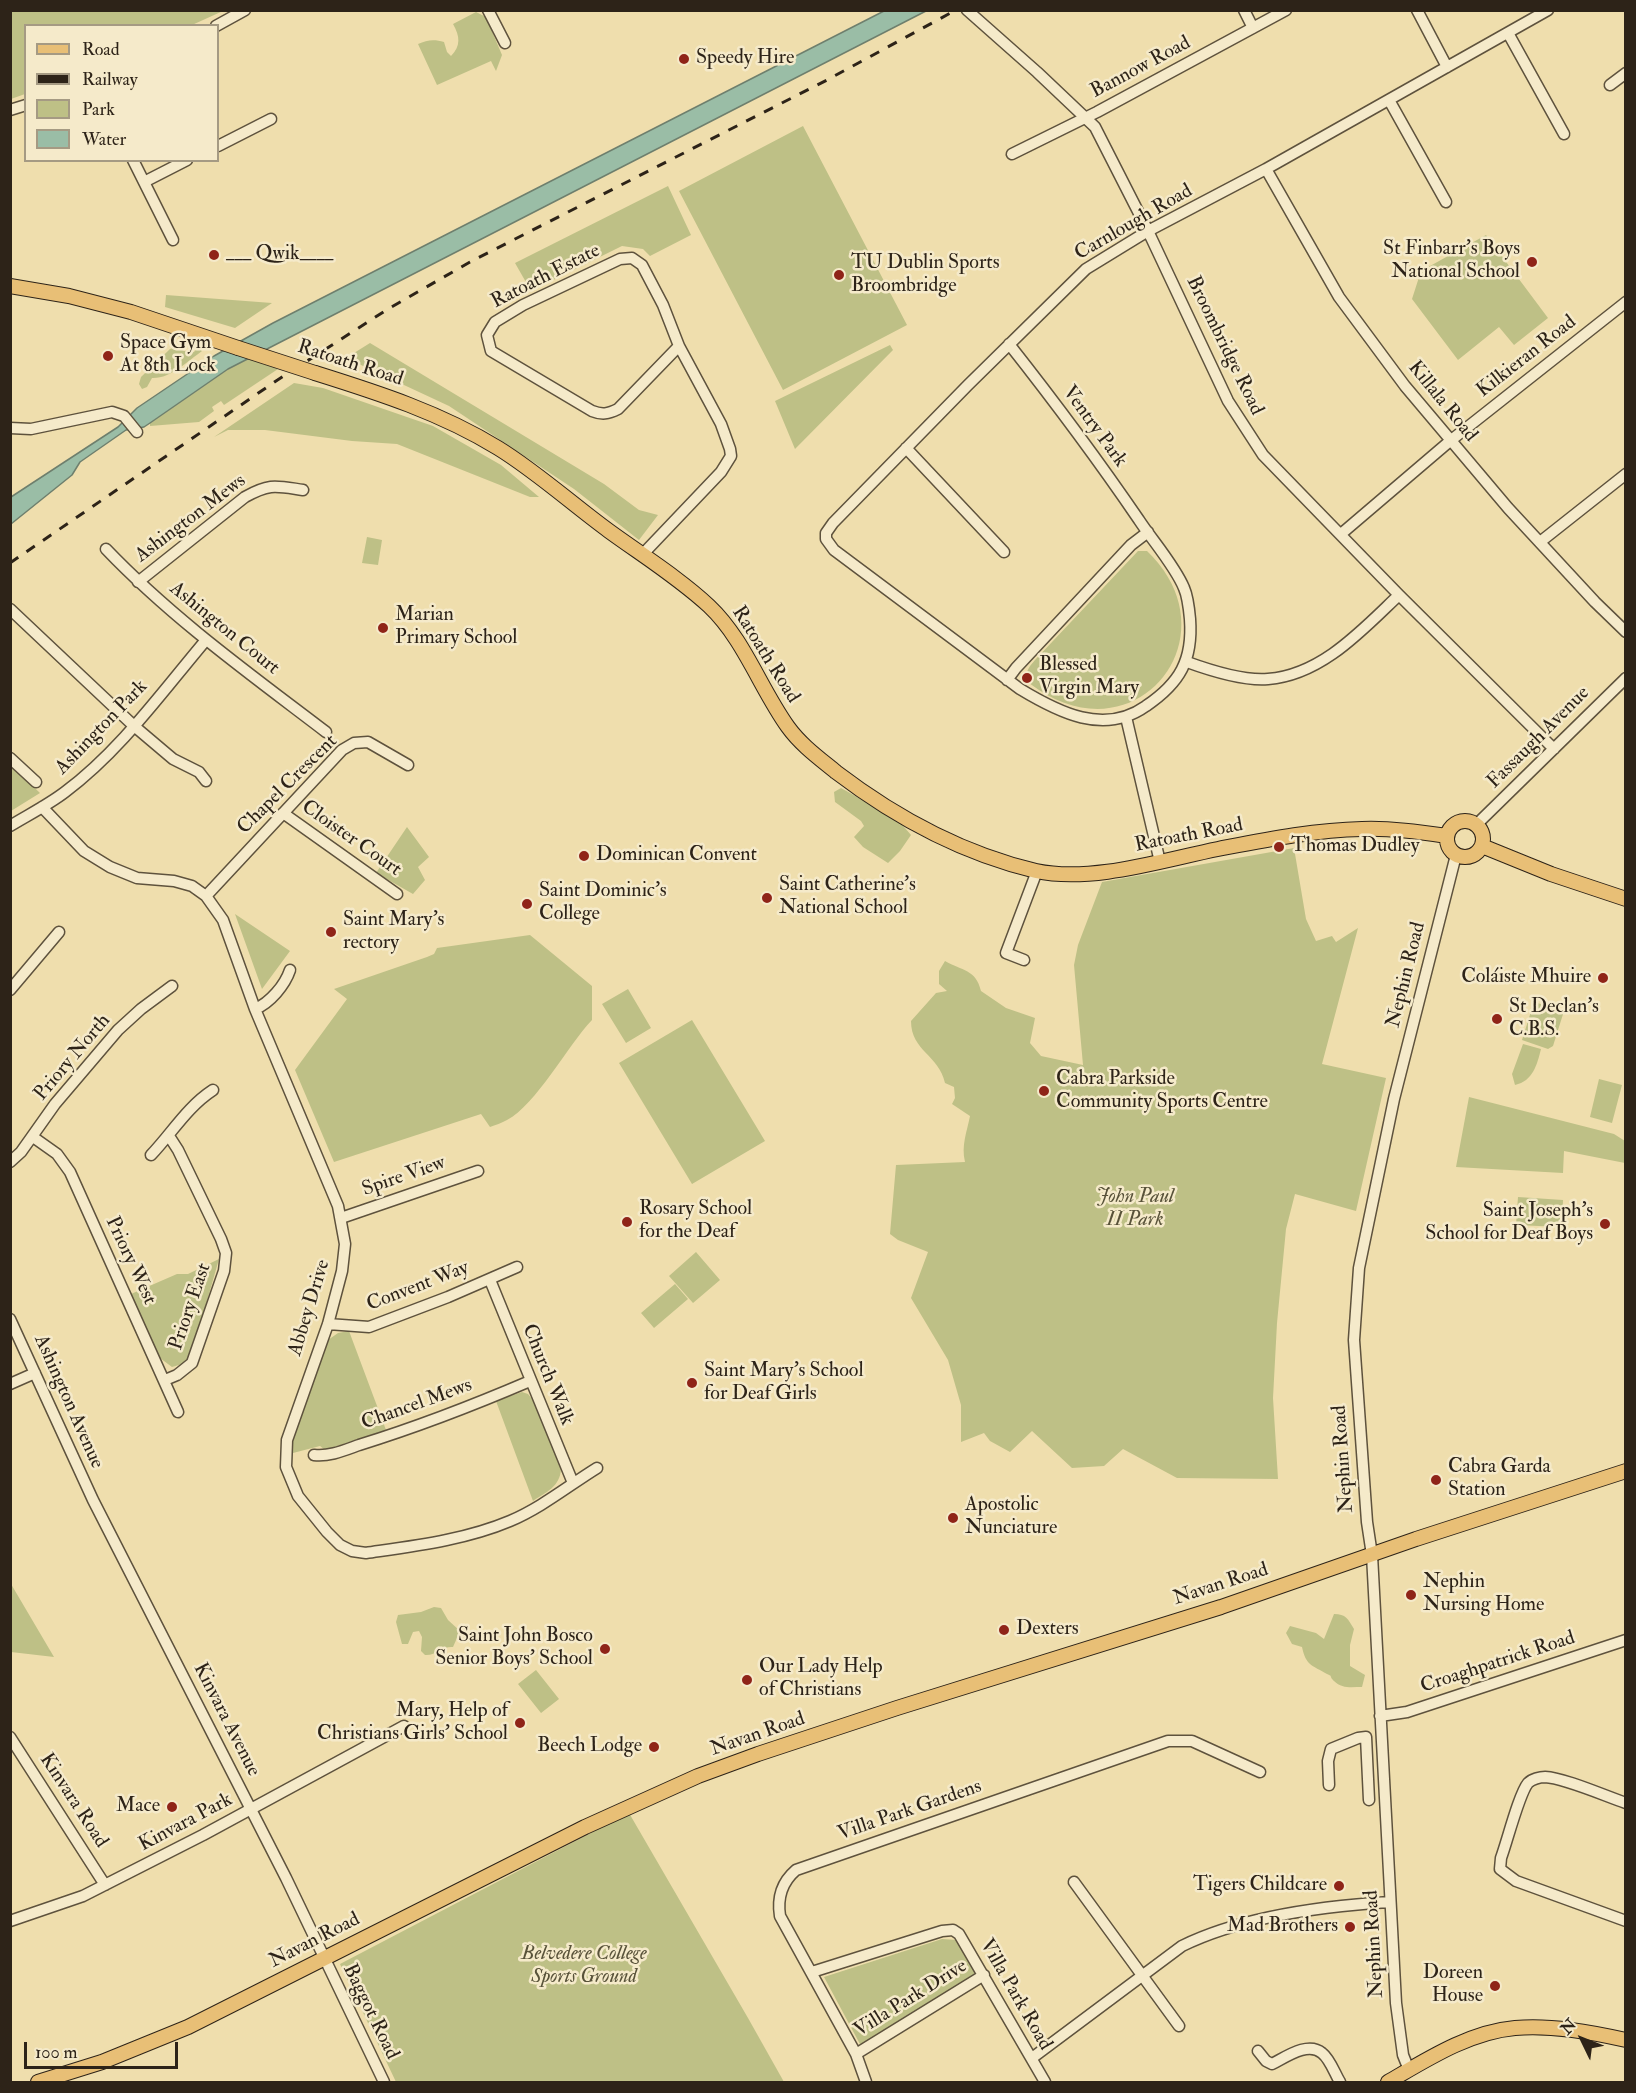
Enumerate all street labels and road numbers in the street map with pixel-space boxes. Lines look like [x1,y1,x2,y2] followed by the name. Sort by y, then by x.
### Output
[1087,32,1195,104] street label: Bannow Road
[1071,180,1197,266] street label: Carnlough Road
[488,239,604,315] street label: Ratoath Estate
[1180,273,1268,419] street label: Broombridge Road
[1472,311,1582,403] street label: Kilkieran Road
[294,336,406,392] street label: Ratoath Road
[1402,357,1482,447] street label: Killala Road
[1057,382,1131,472] street label: Ventry Park
[131,470,251,568] street label: Ashington Mews
[164,577,284,681] street label: Ashington Court
[726,602,804,708] street label: Ratoath Road
[51,676,153,780] street label: Ashington Park
[1483,682,1595,794] street label: Fassaugh Avenue
[233,730,343,840] street label: Chapel Crescent
[296,796,406,882] street label: Cloister Court
[1133,814,1245,858] street label: Ratoath Road
[1382,920,1432,1030] street label: Nephin Road
[30,1010,116,1106] street label: Priory North
[359,1152,449,1202] street label: Spire View
[99,1213,161,1309] street label: Priory West
[284,1257,336,1359] street label: Abbey Drive
[364,1257,472,1317] street label: Convent Way
[165,1260,217,1354] street label: Priory East
[516,1321,578,1429] street label: Church Walk
[28,1331,108,1473] street label: Ashington Avenue
[358,1374,476,1436] street label: Chancel Mews
[1328,1404,1360,1514] street label: Nephin Road
[1170,1558,1272,1612] street label: Navan Road
[1418,1627,1578,1699] street label: Croaghpatrick Road
[187,1659,265,1781] street label: Kinvara Avenue
[708,1708,808,1762] street label: Navan Road
[34,1749,112,1853] street label: Kinvara Road
[835,1775,985,1847] street label: Villa Park Gardens
[135,1788,237,1858] street label: Kinvara Park
[1360,1889,1390,1999] street label: Nephin Road
[266,1908,364,1974] street label: Navan Road
[973,1935,1057,2055] street label: Villa Park Road
[850,1955,972,2043] street label: Villa Park Drive
[337,1960,403,2064] street label: Baggot Road

